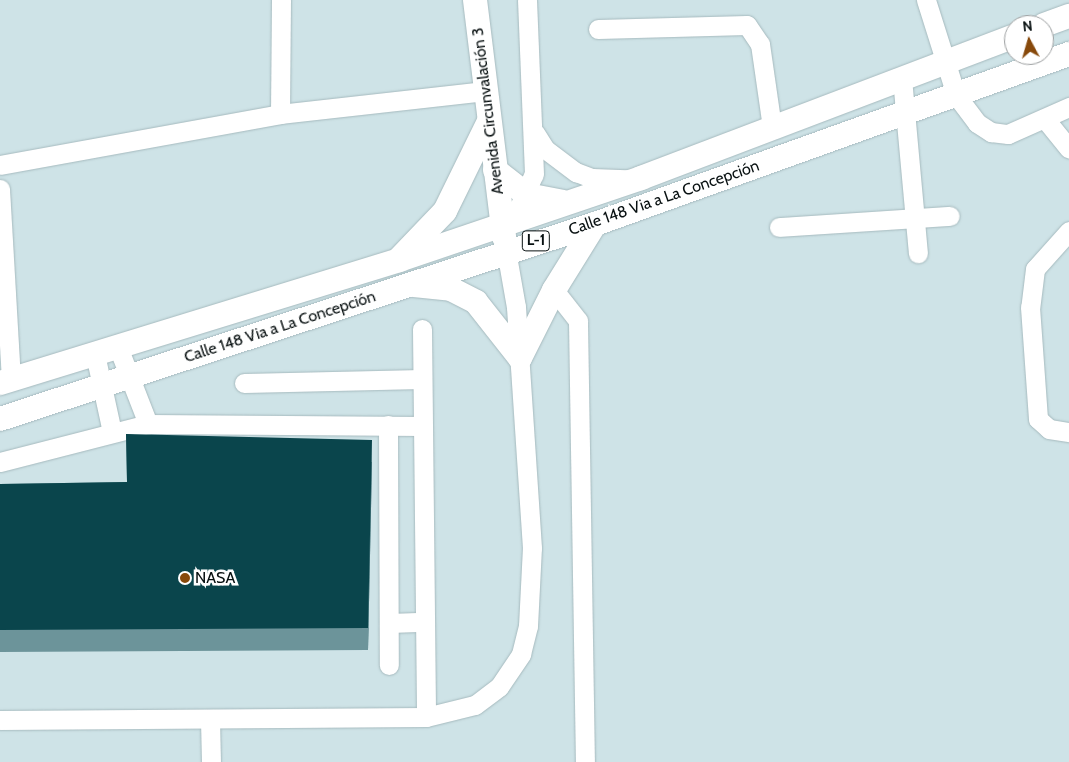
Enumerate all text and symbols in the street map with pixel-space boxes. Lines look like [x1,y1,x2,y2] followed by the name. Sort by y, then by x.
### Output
[1004,15,1054,65] north arrow
[1022,17,1033,36] text: N
[468,26,508,196] street label: Avenida Circunvalación 3
[566,156,762,240] street label: Calle 148 Via a La Concepción
[521,228,551,254] road number: L-1
[182,287,378,367] street label: Calle 148 Via a La Concepción
[195,568,235,588] place label: NASA
[179,572,191,584] marker: NASA

